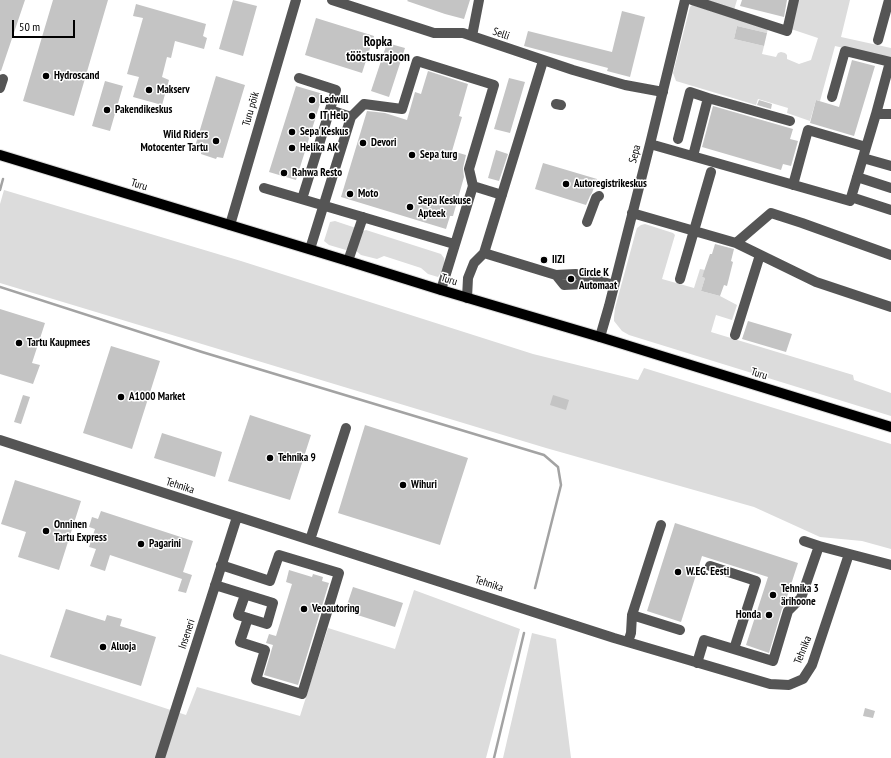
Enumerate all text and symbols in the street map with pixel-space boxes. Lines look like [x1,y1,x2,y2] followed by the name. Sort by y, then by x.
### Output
[14,12,77,38] scale bar
[19,19,40,34] text: 50 m
[491,25,511,43] street label: Selli
[346,34,410,65] district label: Ropka tööstusrajoon
[54,69,99,83] place label: Hydroscand
[41,71,51,81] marker: Hydroscand
[157,83,190,97] place label: Makserv
[144,85,154,95] marker: Makserv
[240,90,262,128] street label: Turu põik
[320,93,348,107] place label: Ledwill
[307,95,317,105] marker: Ledwill
[115,103,172,117] place label: Pakendikeskus
[102,105,112,115] marker: Pakendikeskus
[320,109,348,123] place label: IT Help
[307,111,317,121] marker: IT Help
[300,125,348,139] place label: Sepa Keskus
[287,127,297,137] marker: Sepa Keskus
[141,128,208,154] place label: Wild Riders Motocenter Tartu
[211,136,221,146] marker: Wild Riders Motocenter Tartu
[371,136,396,150] place label: Devori
[358,138,368,148] marker: Devori
[300,141,338,155] place label: Helika AK
[287,143,297,153] marker: Helika AK
[626,143,644,165] street label: Sepa
[420,148,457,162] place label: Sepa turg
[407,150,417,160] marker: Sepa turg
[292,166,342,180] place label: Rahwa Resto
[279,168,289,178] marker: Rahwa Resto
[129,176,149,194] street label: Turu
[574,177,647,191] place label: Autoregistrikeskus
[561,179,571,189] marker: Autoregistrikeskus
[358,187,378,201] place label: Moto
[345,189,355,199] marker: Moto
[418,194,471,220] place label: Sepa Keskuse Apteek
[405,202,415,212] marker: Sepa Keskuse Apteek
[552,253,565,267] place label: IIZI
[539,255,549,265] marker: IIZI
[579,266,617,292] place label: Circle K Automaat
[439,271,459,289] street label: Turu
[566,274,576,284] marker: Circle K Automaat
[27,336,90,350] place label: Tartu Kaupmees
[14,338,24,348] marker: Tartu Kaupmees
[749,365,769,383] street label: Turu
[129,390,185,404] place label: A1000 Market
[116,392,126,402] marker: A1000 Market
[278,451,316,465] place label: Tehnika 9
[265,453,275,463] marker: Tehnika 9
[164,475,196,497] street label: Tehnika
[411,478,437,492] place label: Wihuri
[398,480,408,490] marker: Wihuri
[54,518,107,544] place label: Onninen Tartu Express
[41,526,51,536] marker: Onninen Tartu Express
[149,537,181,551] place label: Pagarini
[136,539,146,549] marker: Pagarini
[686,565,729,579] place label: W.EG. Eesti
[673,567,683,577] marker: W.EG. Eesti
[473,573,505,595] street label: Tehnika
[781,582,819,608] place label: Tehnika 3 ärihoone
[768,590,778,600] marker: Tehnika 3 ärihoone
[312,602,359,616] place label: Veoautoring
[299,604,309,614] marker: Veoautoring
[736,608,761,622] place label: Honda
[764,610,774,620] marker: Honda
[176,617,198,651] street label: Inseneri
[791,634,815,666] street label: Tehnika
[111,640,136,654] place label: Aluoja
[98,642,108,652] marker: Aluoja

